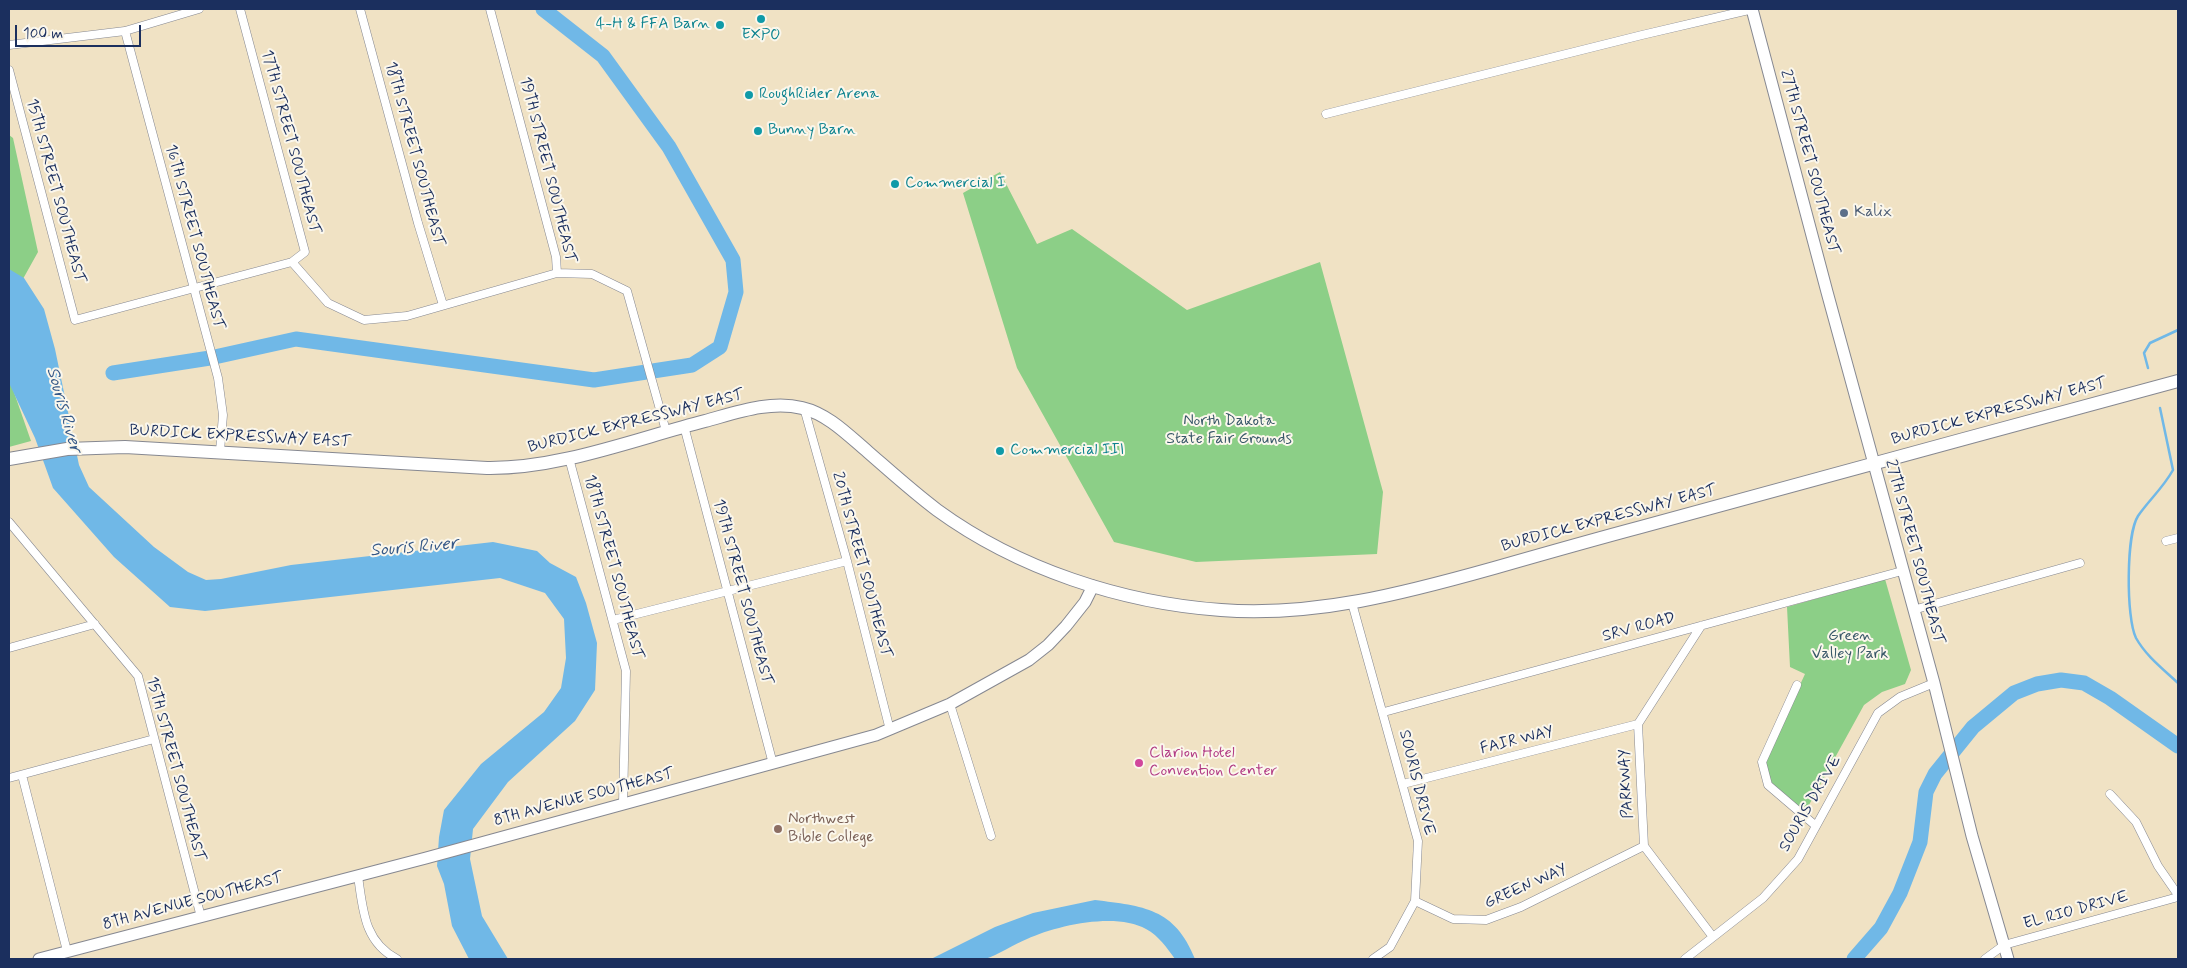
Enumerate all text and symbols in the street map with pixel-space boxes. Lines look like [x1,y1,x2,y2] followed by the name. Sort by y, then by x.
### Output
[755,13,767,25] marker: EXPO
[18,15,144,47] scale bar
[596,15,710,35] place label: 4-H & FFA Barn
[714,19,726,31] marker: 4-H & FFA Barn
[23,24,63,44] text: 100 m
[741,26,781,46] place label: EXPO
[256,48,324,236] street label: 17TH STREET SOUTHEAST
[380,60,448,248] street label: 18TH STREET SOUTHEAST
[1775,68,1843,256] street label: 27TH STREET SOUTHEAST
[515,75,579,265] street label: 19TH STREET SOUTHEAST
[759,85,879,105] place label: RoughRider Arena
[743,89,755,101] marker: RoughRider Arena
[21,97,89,285] street label: 15TH STREET SOUTHEAST
[768,121,856,141] place label: Bunny Barn
[752,125,764,137] marker: Bunny Barn
[160,142,228,332] street label: 16TH STREET SOUTHEAST
[905,174,1005,194] place label: Commercial I
[889,178,901,190] marker: Commercial I
[1854,203,1892,223] place label: Kalix
[1838,207,1850,219] marker: Kalix
[41,365,85,455] water label: Souris River
[1889,374,2109,450] street label: BURDICK EXPRESSWAY EAST
[526,386,746,458] street label: BURDICK EXPRESSWAY EAST
[1166,412,1292,450] park label: North Dakota State Fair Grounds
[129,422,351,452] street label: BURDICK EXPRESSWAY EAST
[1010,441,1124,461] place label: Commercial III
[994,445,1006,457] marker: Commercial III
[1880,458,1948,646] street label: 27TH STREET SOUTHEAST
[827,470,895,660] street label: 20TH STREET SOUTHEAST
[579,473,647,661] street label: 18TH STREET SOUTHEAST
[1499,481,1719,557] street label: BURDICK EXPRESSWAY EAST
[708,497,776,687] street label: 19TH STREET SOUTHEAST
[369,533,459,563] water label: Souris River
[1600,609,1678,647] street label: SRV ROAD
[1812,627,1888,665] park label: Green Valley Park
[141,675,209,863] street label: 15TH STREET SOUTHEAST
[1478,723,1556,759] street label: FAIR WAY
[1394,728,1438,838] street label: SOURIS DRIVE
[1149,744,1277,782] place label: Clarion Hotel Convention Center
[1616,749,1638,819] street label: PARKWAY
[1776,752,1846,856] street label: SOURIS DRIVE
[1133,757,1145,769] marker: Clarion Hotel Convention Center
[492,765,676,831] street label: 8TH AVENUE SOUTHEAST
[788,810,874,848] place label: Northwest Bible College
[772,823,784,835] marker: Northwest Bible College
[1482,860,1570,914] street label: GREEN WAY
[101,869,285,935] street label: 8TH AVENUE SOUTHEAST
[2021,888,2131,934] street label: EL RIO DRIVE

